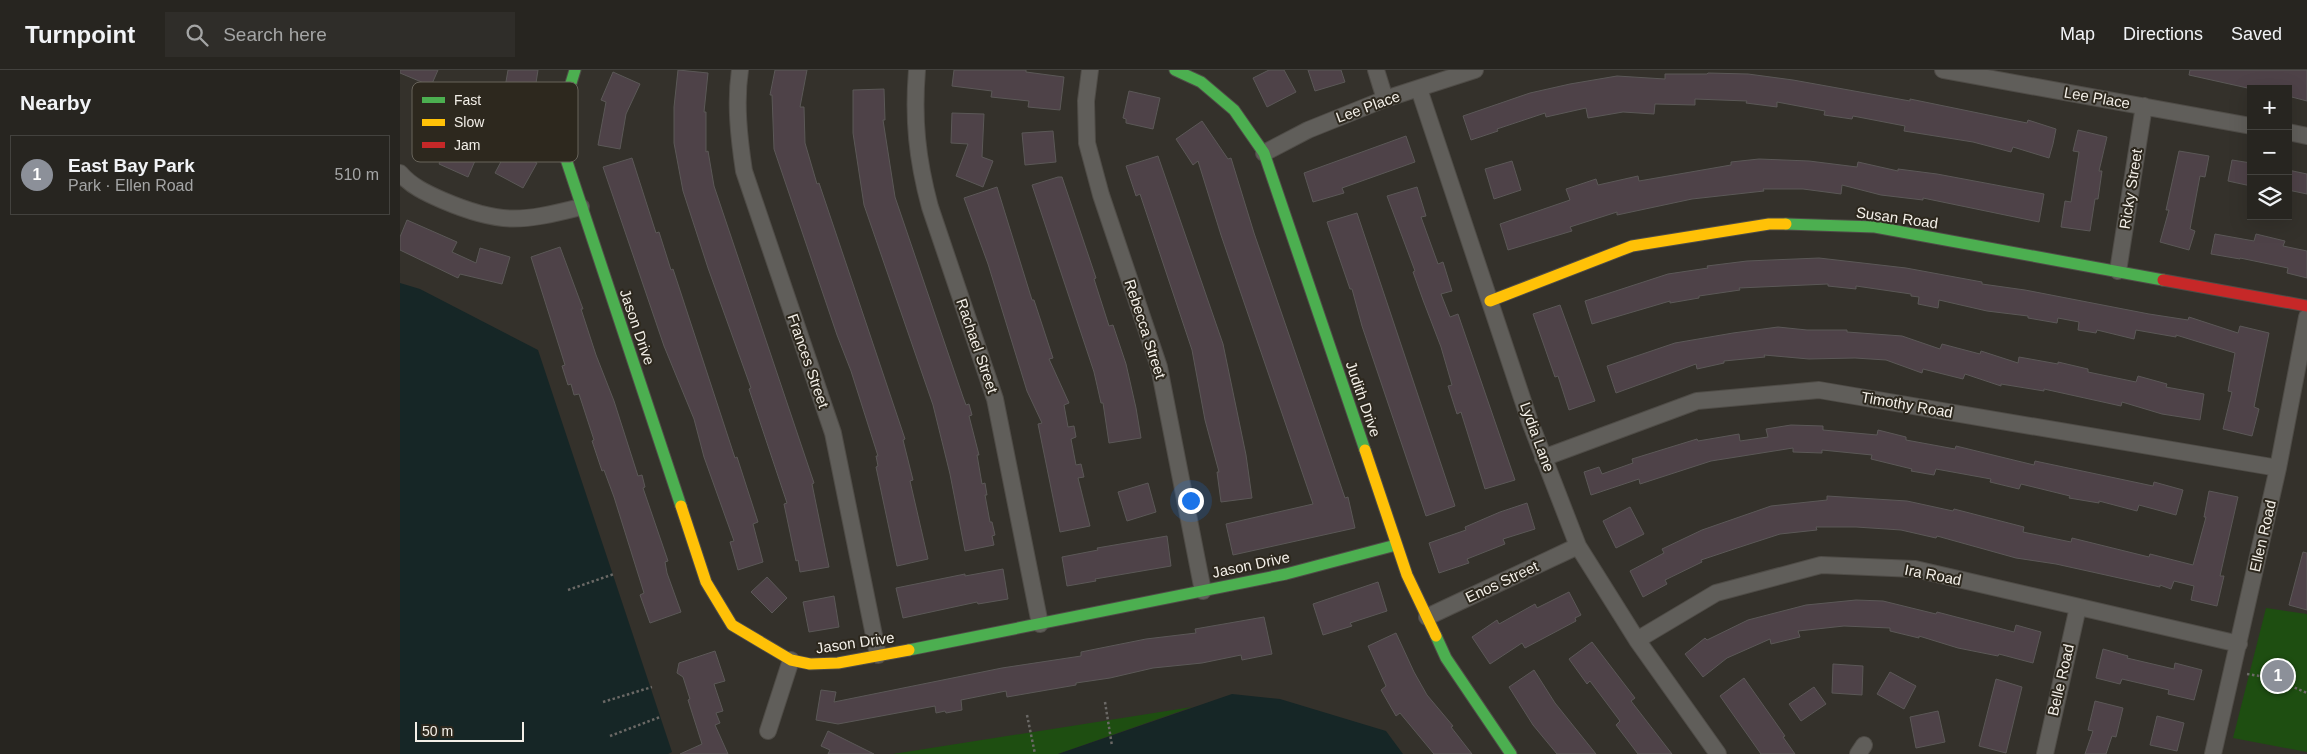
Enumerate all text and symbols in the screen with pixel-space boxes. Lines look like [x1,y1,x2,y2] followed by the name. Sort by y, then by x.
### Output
[165,12,515,57] search box
[25,21,135,48] text: Turnpoint
[183,21,211,49] icon: search
[223,24,327,45] text: Search here
[2060,24,2095,44] text: Map
[2123,24,2203,44] text: Directions
[2231,24,2282,44] text: Saved
[412,82,578,162] legend
[2063,83,2131,112] street label: Lee Place
[2247,85,2292,220] map controls
[2247,85,2292,130] button: +
[1334,87,1402,126] street label: Lee Place
[20,91,91,114] text: Nearby
[454,92,481,108] text: Fast
[454,114,485,130] text: Slow
[2247,130,2292,175] button: −
[454,137,480,153] text: Jam
[2116,147,2145,230] street label: Ricky Street
[68,155,195,176] text: East Bay Park
[33,166,41,183] text: 1
[335,166,379,183] text: 510 m
[2247,175,2292,220] button: layers
[68,177,193,194] text: Park · Ellen Road
[1855,203,1939,232] street label: Susan Road
[1121,277,1170,381] street label: Rebecca Street
[617,287,658,367] street label: Jason Drive
[953,296,1002,396] street label: Rachael Street
[784,312,833,411] street label: Frances Street
[1343,359,1384,439] street label: Judith Drive
[1860,388,1954,421] street label: Timothy Road
[1517,400,1558,474] street label: Lydia Lane
[1178,488,1204,514] your location
[2246,498,2279,574] street label: Ellen Road
[1210,548,1291,581] street label: Jason Drive
[1463,557,1542,606] street label: Enos Street
[1903,561,1963,588] street label: Ira Road
[815,629,895,656] street label: Jason Drive
[2044,642,2077,718] street label: Belle Road
[2262,657,2294,695] pin: 1
[415,719,524,742] scale bar
[422,723,453,739] text: 50 m

